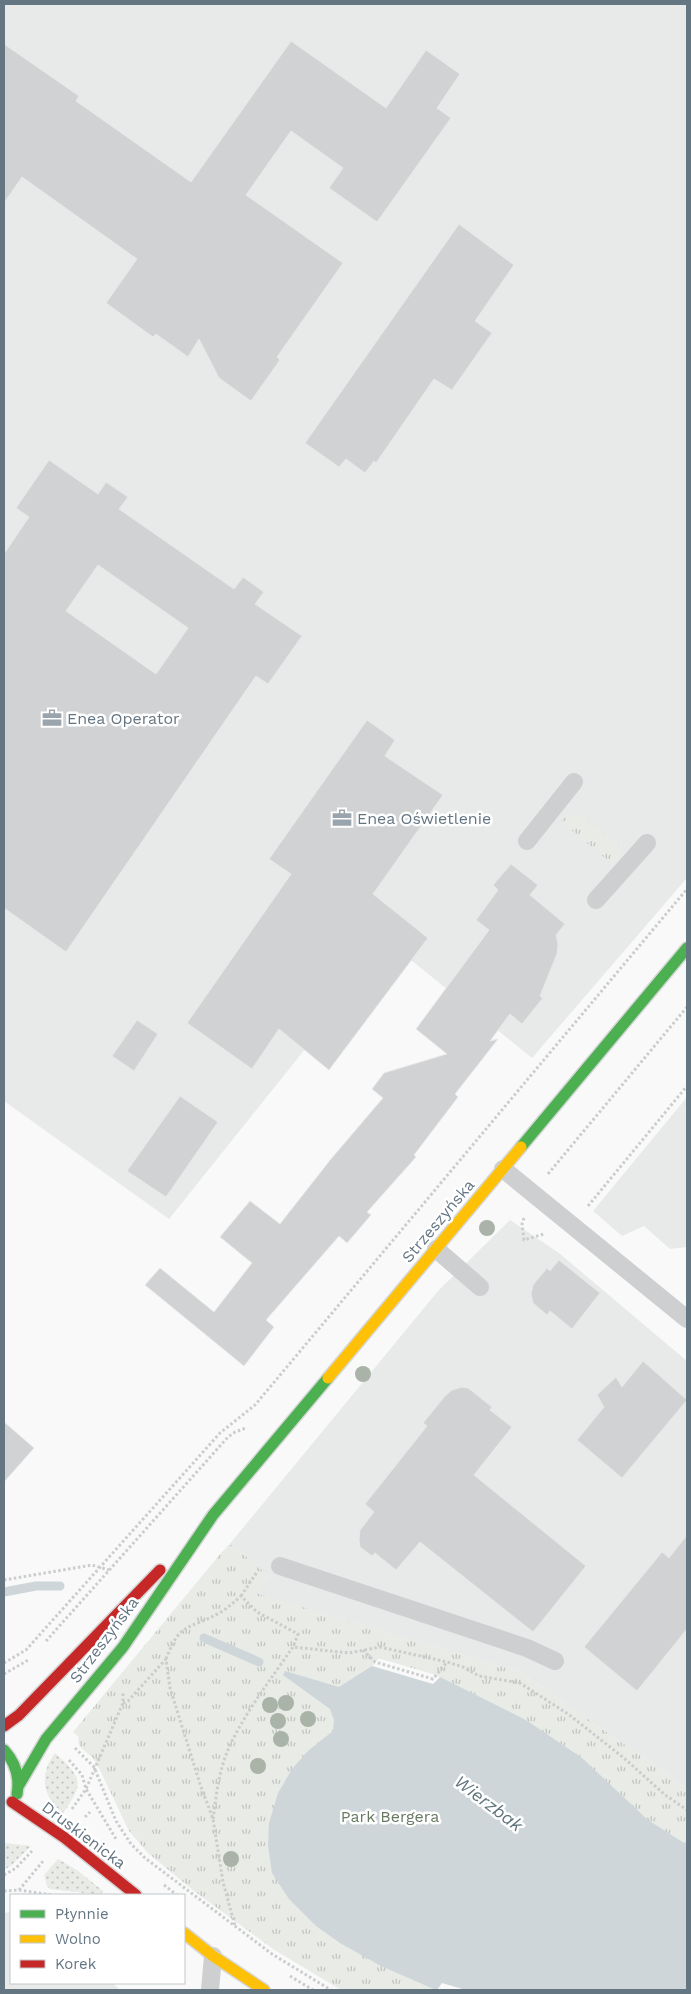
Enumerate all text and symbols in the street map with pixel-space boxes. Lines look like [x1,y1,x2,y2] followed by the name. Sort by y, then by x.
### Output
[41,707,63,729] office icon: Enea Operator
[67,709,180,728] place label: Enea Operator
[331,807,353,829] office icon: Enea Oświetlenie
[357,809,491,828] place label: Enea Oświetlenie
[398,1176,478,1266] street label: Strzeszyńska
[66,1593,142,1687] street label: Strzeszyńska
[451,1771,528,1836] water label: Wierzbak
[38,1797,130,1873] street label: Druskienicka
[341,1807,439,1826] park label: Park Bergera
[10,1894,185,1984] legend
[55,1905,109,1923] text: Płynnie
[55,1930,101,1948] text: Wolno
[55,1955,97,1973] text: Korek

